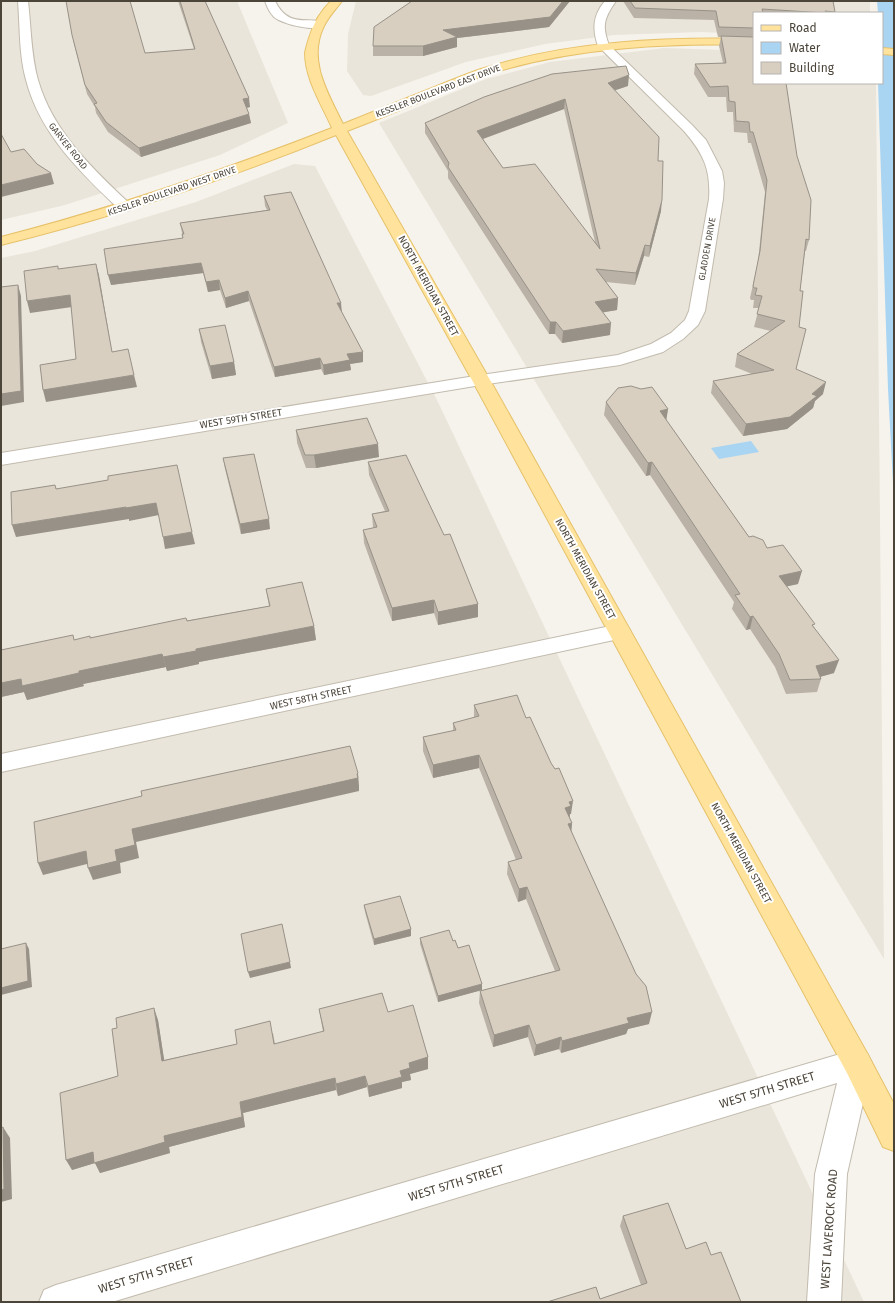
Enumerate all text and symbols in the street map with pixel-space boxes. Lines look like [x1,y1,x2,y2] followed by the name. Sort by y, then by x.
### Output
[753,12,883,84] legend
[789,21,817,35] text: Road
[789,41,821,55] text: Water
[789,61,835,75] text: Building
[374,62,502,119] street label: KESSLER BOULEVARD EAST DRIVE
[47,121,89,171] street label: GARVER ROAD
[107,164,238,218] street label: KESSLER BOULEVARD WEST DRIVE
[697,216,718,281] street label: GLADDEN DRIVE
[395,234,461,339] street label: NORTH MERIDIAN STREET
[199,406,284,431] street label: WEST 59TH STREET
[552,517,618,622] street label: NORTH MERIDIAN STREET
[269,683,354,713] street label: WEST 58TH STREET
[708,801,774,906] street label: NORTH MERIDIAN STREET
[717,1069,817,1111] street label: WEST 57TH STREET
[406,1162,506,1204] street label: WEST 57TH STREET
[818,1168,840,1289] street label: WEST LAVEROCK ROAD
[96,1254,196,1296] street label: WEST 57TH STREET

